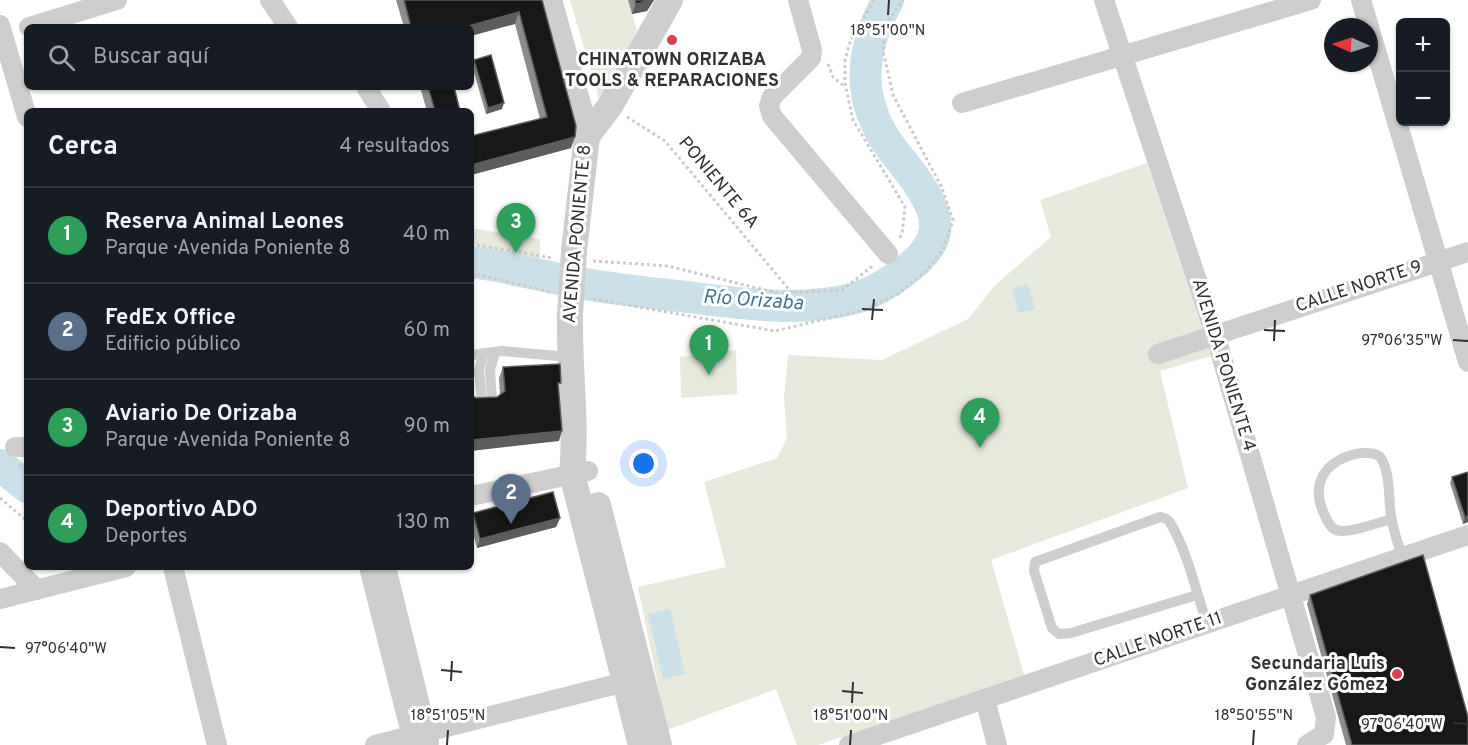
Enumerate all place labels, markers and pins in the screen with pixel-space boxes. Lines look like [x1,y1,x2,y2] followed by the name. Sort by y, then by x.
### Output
[665,33,679,47] marker: CHINATOWN ORIZABA TOOLS & REPARACIONES
[565,49,779,93] place label: CHINATOWN ORIZABA TOOLS & REPARACIONES
[496,204,536,253] pin: 3
[690,326,728,375] pin: 1
[960,398,1000,448] pin: 4
[492,474,530,524] pin: 2
[1245,653,1385,697] place label: Secundaria Luis González Gómez
[1390,667,1404,681] marker: Secundaria Luis González Gómez

